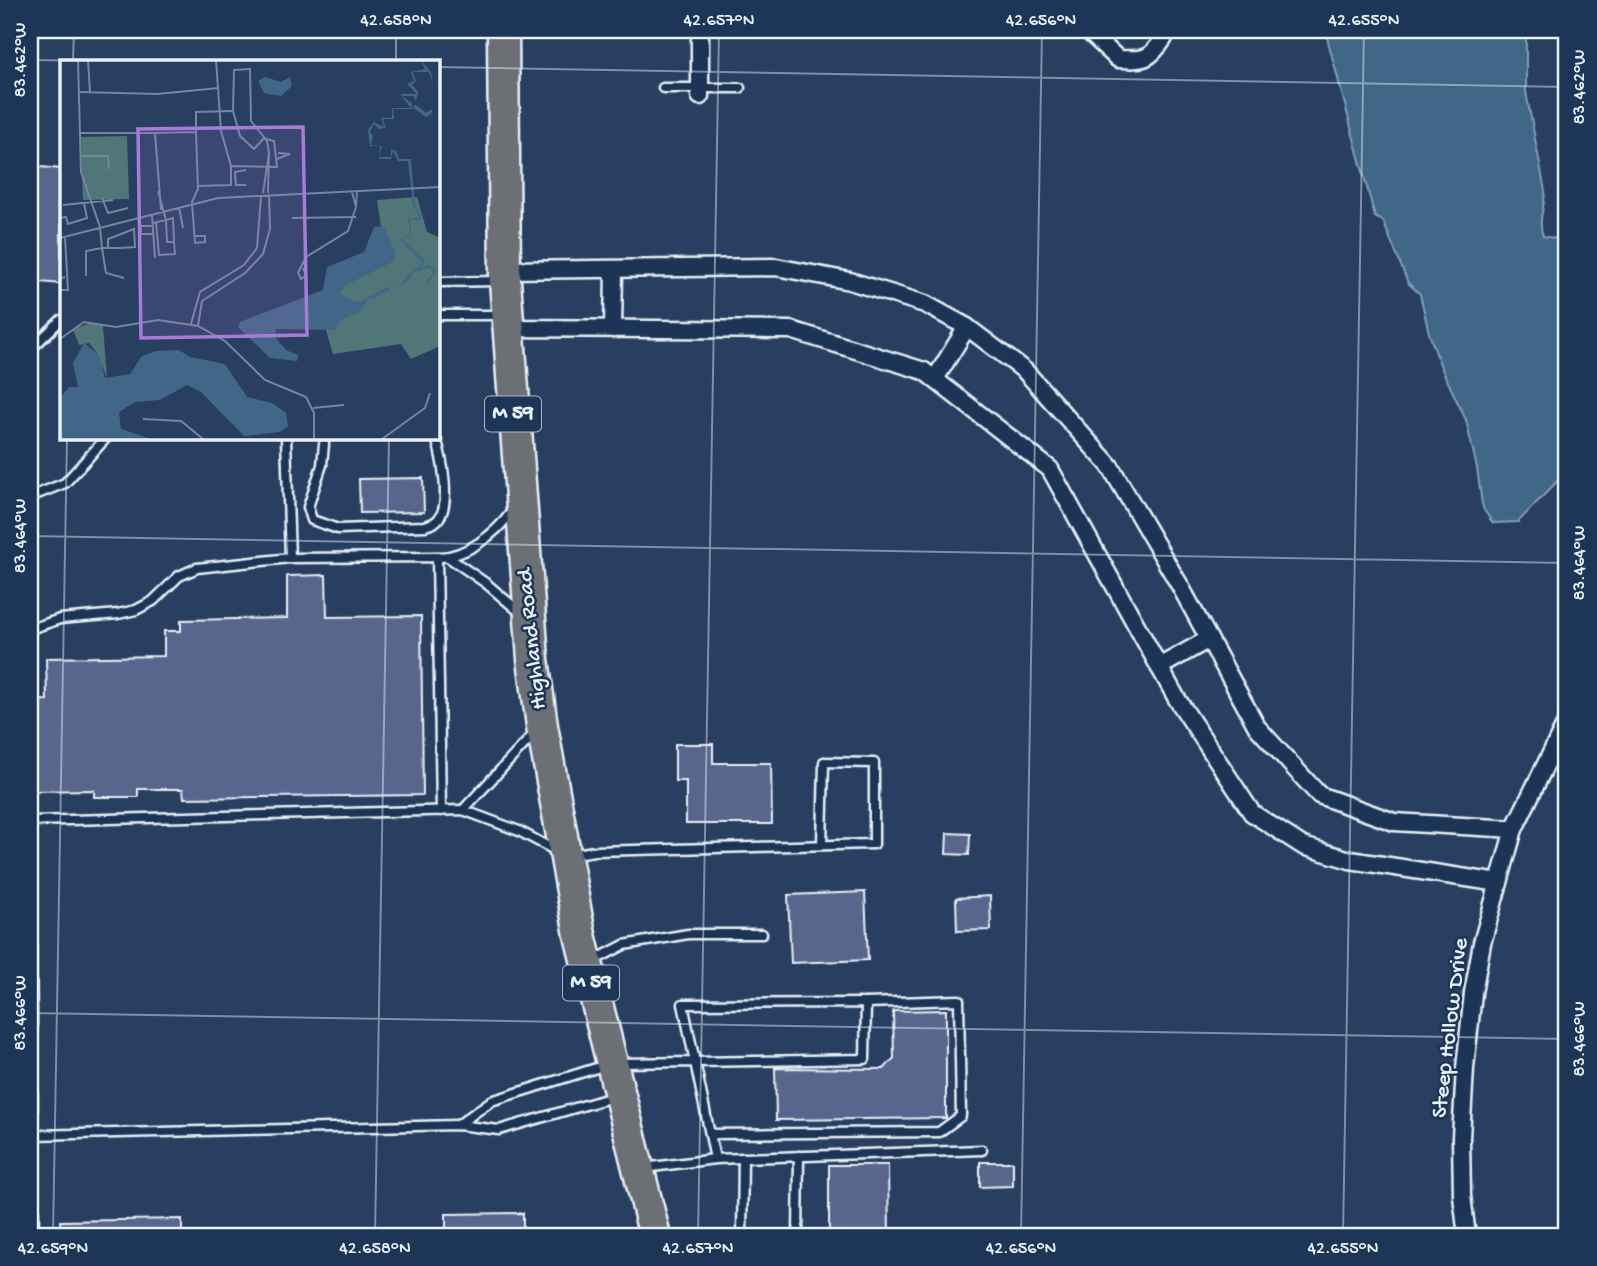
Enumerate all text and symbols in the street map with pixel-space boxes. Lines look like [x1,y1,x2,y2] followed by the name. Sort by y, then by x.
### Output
[360,11,432,32] text: 42.658°N
[684,11,754,32] text: 42.657°N
[1006,11,1076,32] text: 42.656°N
[1329,11,1399,32] text: 42.655°N
[11,23,32,97] text: 83.462°W
[1570,50,1591,124] text: 83.462°W
[60,60,439,439] inset map
[485,396,541,432] road number: M 59
[11,499,32,573] text: 83.464°W
[1570,526,1591,600] text: 83.464°W
[512,566,554,711] street label: Highland Road
[1427,935,1476,1120] street label: Steep Hollow Drive
[563,965,619,1000] road number: M 59
[11,975,32,1051] text: 83.466°W
[1570,1001,1591,1077] text: 83.466°W
[18,1239,88,1260] text: 42.659°N
[339,1239,411,1260] text: 42.658°N
[663,1239,733,1260] text: 42.657°N
[986,1239,1056,1260] text: 42.656°N
[1308,1239,1378,1260] text: 42.655°N

